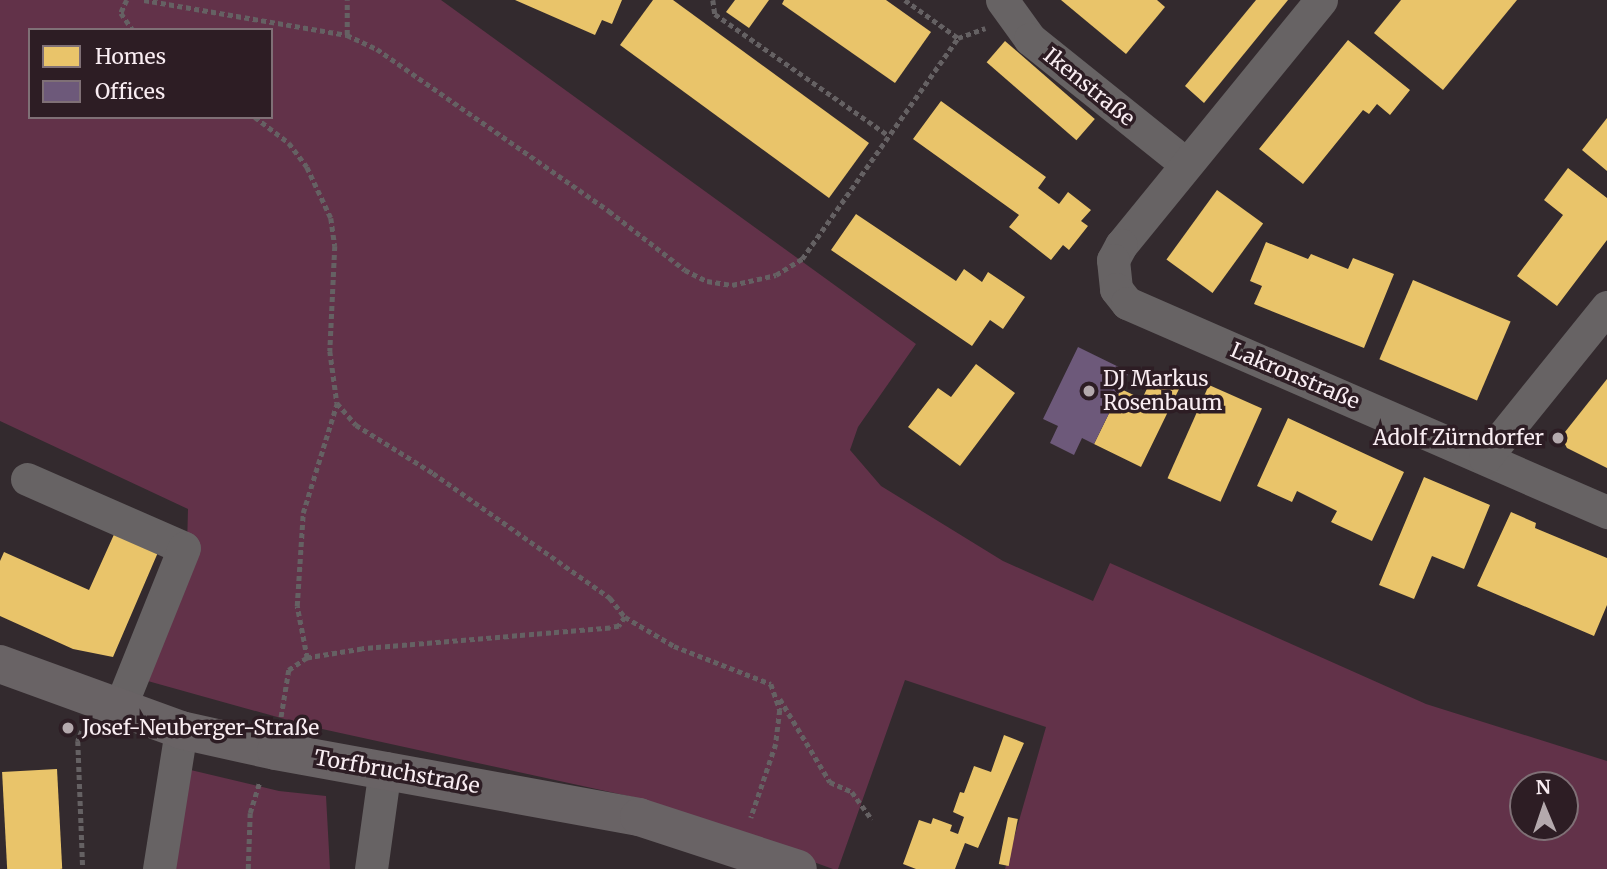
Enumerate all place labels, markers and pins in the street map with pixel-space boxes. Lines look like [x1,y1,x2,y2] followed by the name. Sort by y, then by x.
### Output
[1103,366,1222,416] place label: DJ Markus Rosenbaum
[1081,383,1097,399] marker: DJ Markus Rosenbaum
[1373,425,1544,451] place label: Adolf Zürndorfer
[1550,430,1566,446] marker: Adolf Zürndorfer
[82,715,319,741] place label: Josef-Neuberger-Straße
[60,720,76,736] marker: Josef-Neuberger-Straße

